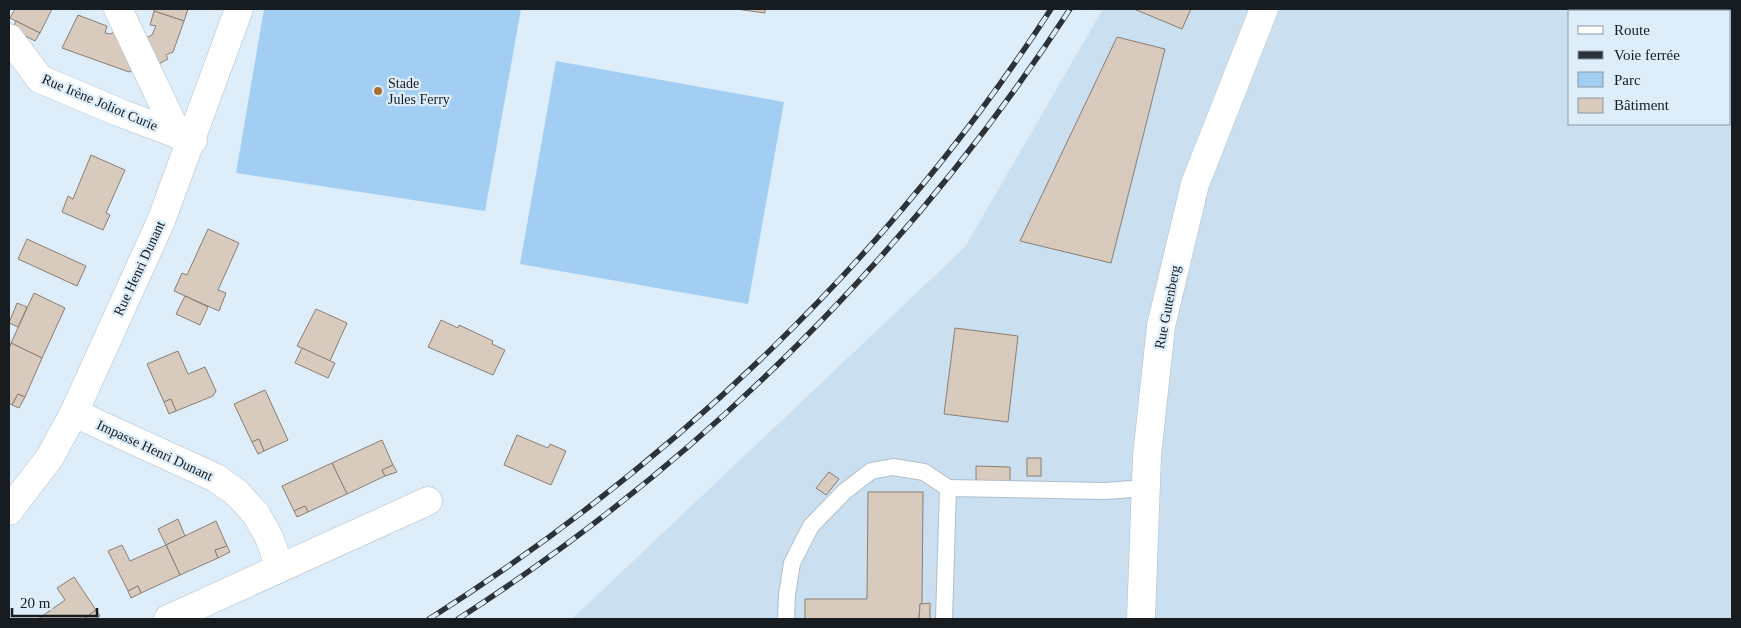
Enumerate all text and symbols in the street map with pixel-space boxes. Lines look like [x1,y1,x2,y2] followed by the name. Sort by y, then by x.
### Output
[1568,10,1731,125] legend
[1614,22,1650,38] text: Route
[1614,47,1680,63] text: Voie ferrée
[40,71,160,134] street label: Rue Irène Joliot Curie
[1614,72,1641,88] text: Parc
[388,76,450,107] place label: Stade Jules Ferry
[372,85,384,97] marker: Stade Jules Ferry
[1614,97,1670,113] text: Bâtiment
[111,218,168,318] street label: Rue Henri Dunant
[1152,264,1183,350] street label: Rue Gutenberg
[95,417,215,484] street label: Impasse Henri Dunant
[12,586,98,618] scale bar
[20,595,51,611] text: 20 m

